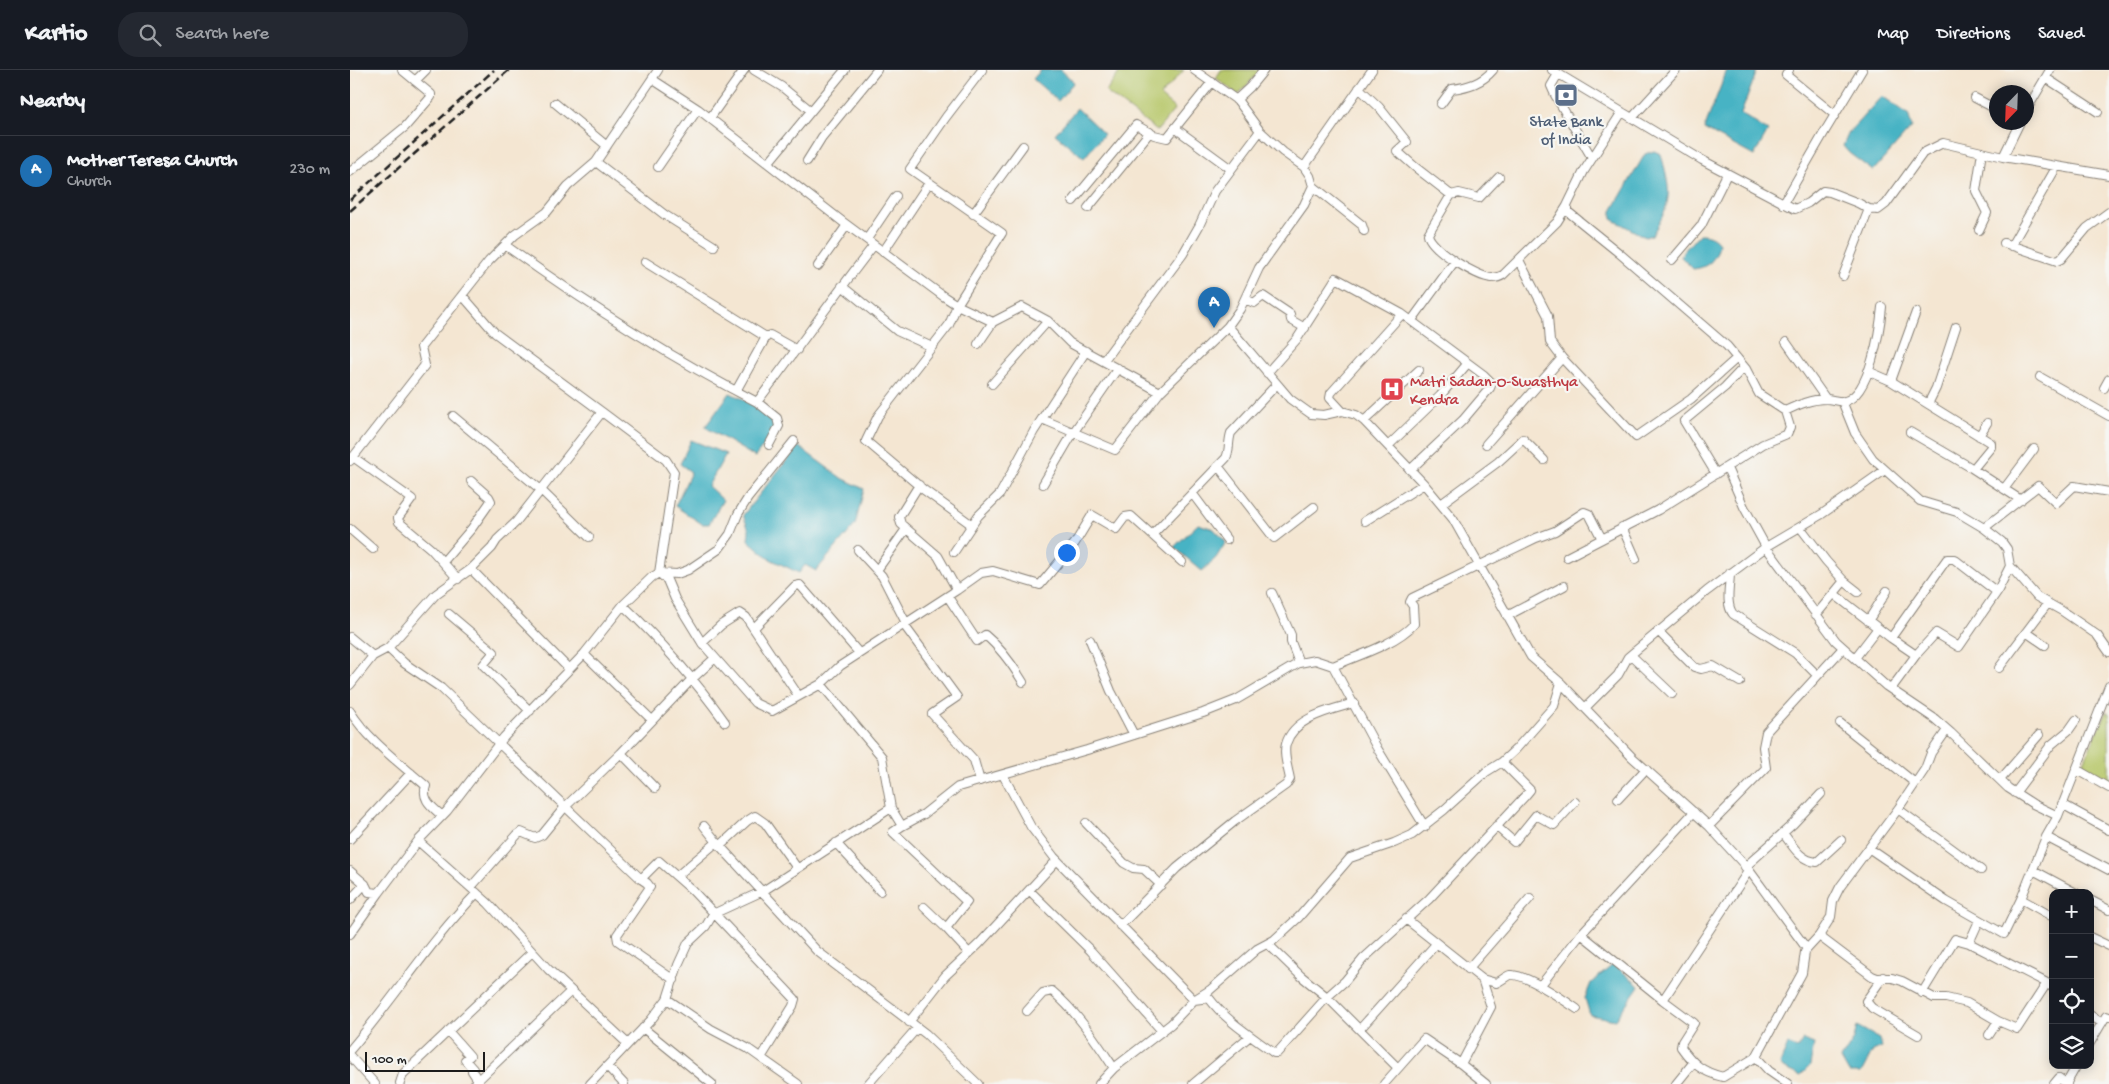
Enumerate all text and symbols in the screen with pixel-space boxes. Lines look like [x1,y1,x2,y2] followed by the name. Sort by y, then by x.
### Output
[118,12,468,57] search box
[25,20,88,49] text: Kartio
[136,21,164,49] icon: search
[176,23,269,46] text: Search here
[1877,24,1909,45] text: Map
[1937,24,2010,45] text: Directions
[2038,24,2084,45] text: Saved
[1553,82,1579,108] bank icon: State Bank of India
[1989,85,2034,130] north arrow
[20,90,85,115] text: Nearby
[1529,114,1604,151] place label: State Bank of India
[67,150,238,173] text: Mother Teresa Church
[31,161,41,180] text: A
[290,161,330,180] text: 230 m
[67,173,111,192] text: Church
[1198,287,1230,328] pin: A
[1410,374,1579,411] place label: Matri Sadan-O-Swasthya Kendra
[1379,376,1405,402] hospital icon: Matri Sadan-O-Swasthya Kendra
[1054,540,1080,566] your location
[2049,889,2094,1069] map controls
[2049,889,2094,934] button: +
[2049,934,2094,979] button: −
[2049,979,2094,1024] button: locate
[2049,1024,2094,1069] button: layers
[365,1049,485,1072] scale bar
[372,1052,407,1069] text: 100 m

